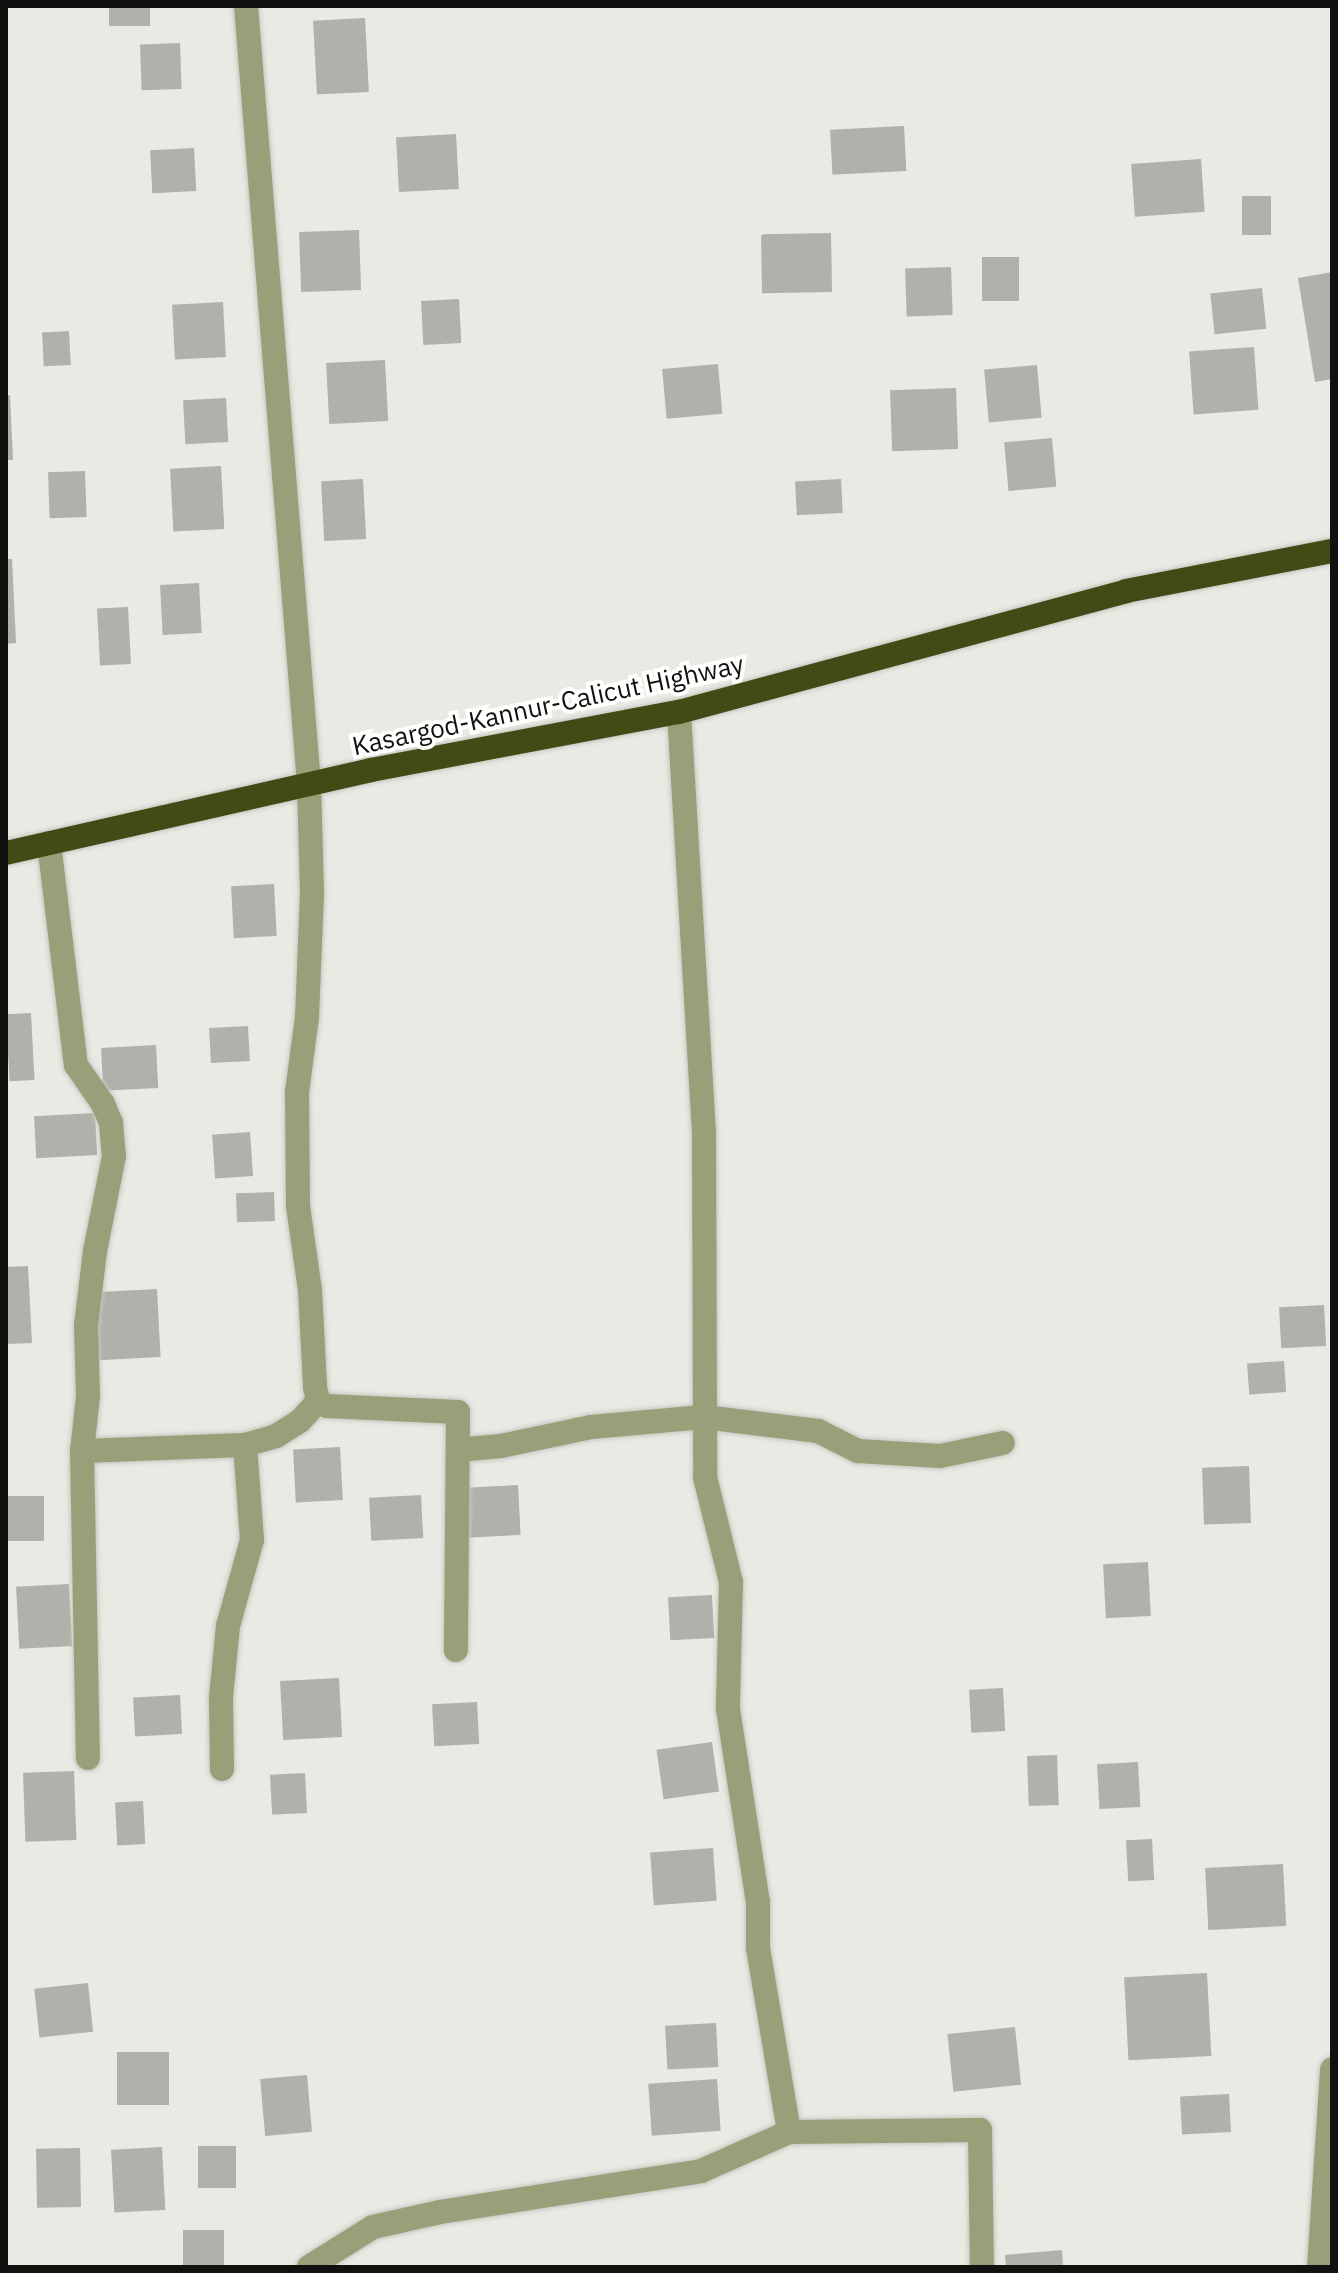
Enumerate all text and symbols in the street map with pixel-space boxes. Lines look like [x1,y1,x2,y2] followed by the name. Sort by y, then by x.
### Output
[349,648,747,762] street label: Kasargod-Kannur-Calicut Highway

